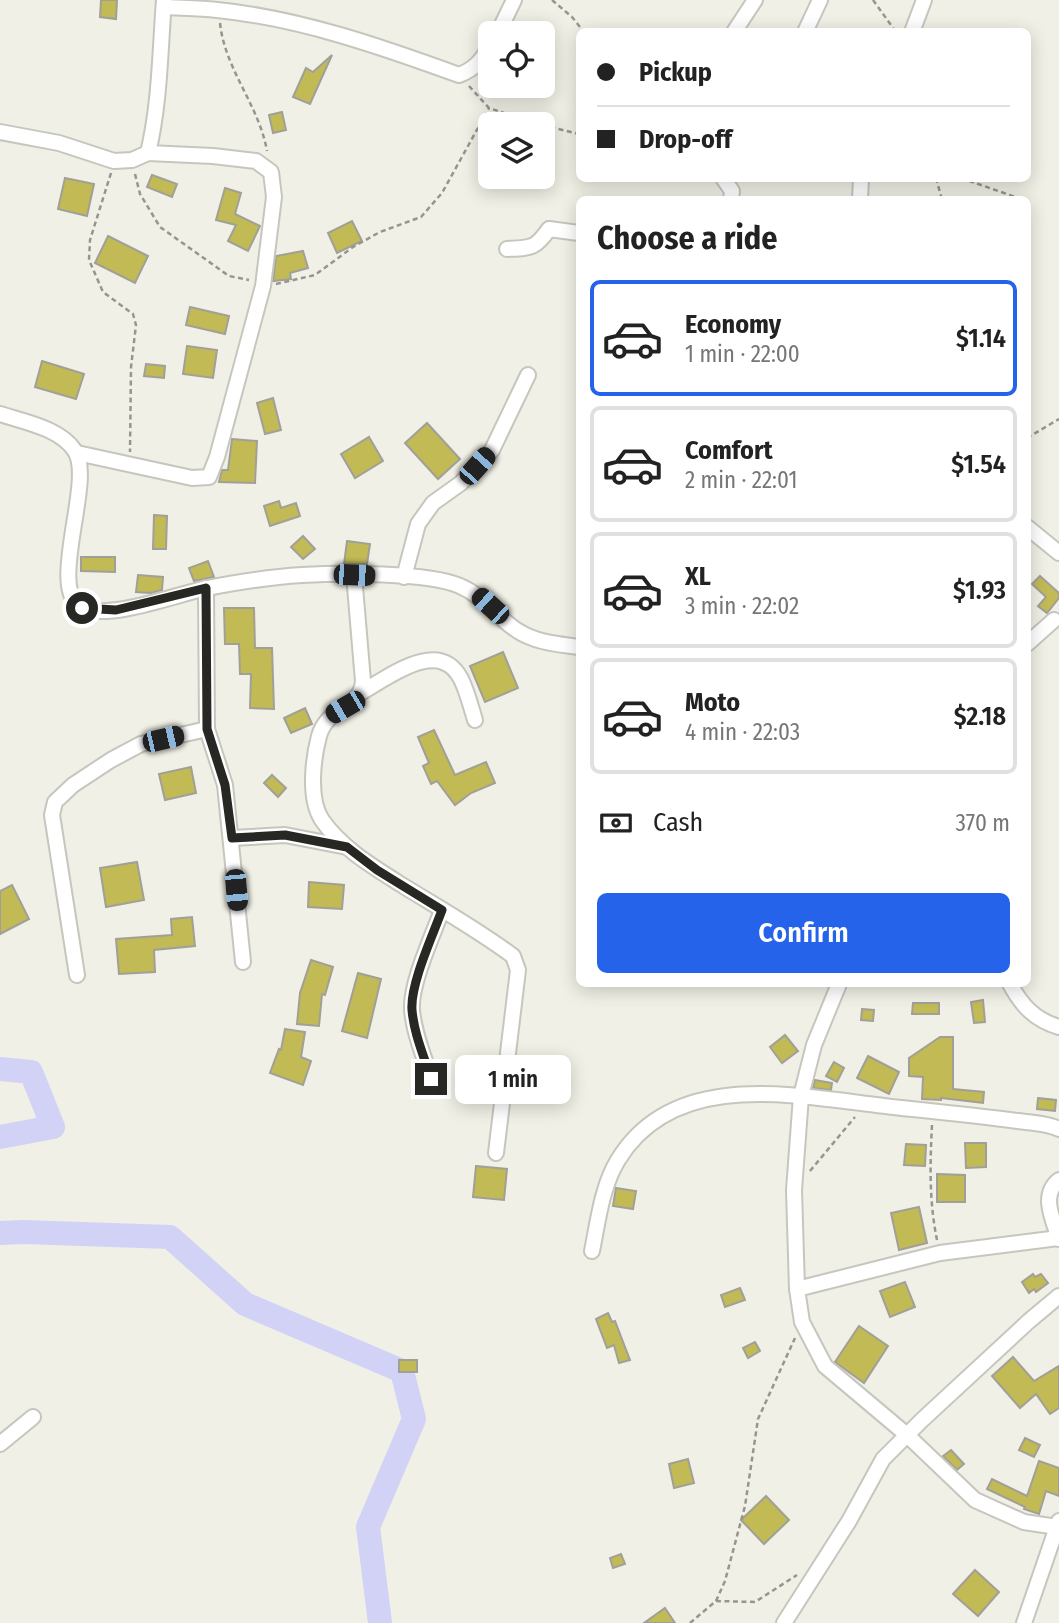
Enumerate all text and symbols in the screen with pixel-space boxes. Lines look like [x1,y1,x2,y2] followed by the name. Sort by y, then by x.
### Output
[478,21,555,189] map controls
[478,21,555,98] button: locate
[639,57,712,88] text: Pickup
[478,112,555,189] button: layers
[639,124,732,155] text: Drop-off
[597,219,778,257] text: Choose a ride
[601,307,664,370] icon: car
[685,309,781,340] text: Economy
[956,323,1006,354] text: $1.14
[685,340,800,368] text: 1 min · 22:00
[601,433,664,496] icon: car
[685,435,773,466] text: Comfort
[456,443,499,489] car
[951,449,1006,480] text: $1.54
[685,466,797,494] text: 2 min · 22:01
[601,559,664,622] icon: car
[685,561,711,592] text: XL
[333,564,376,586] car
[953,575,1006,606] text: $1.93
[468,584,513,628] car
[66,592,98,624] route start
[685,592,799,620] text: 3 min · 22:02
[601,685,664,748] icon: car
[322,687,369,727] car
[685,687,740,718] text: Moto
[954,701,1006,732] text: $2.18
[685,718,800,746] text: 4 min · 22:03
[141,724,186,754] car
[597,804,635,842] icon: cash
[653,807,703,838] text: Cash
[956,809,1010,837] text: 370 m
[224,868,249,912] car
[597,893,1010,973] button: Confirm
[456,1054,571,1104] callout: 1 min
[415,1063,447,1095] route end
[488,1065,538,1093] text: 1 min

